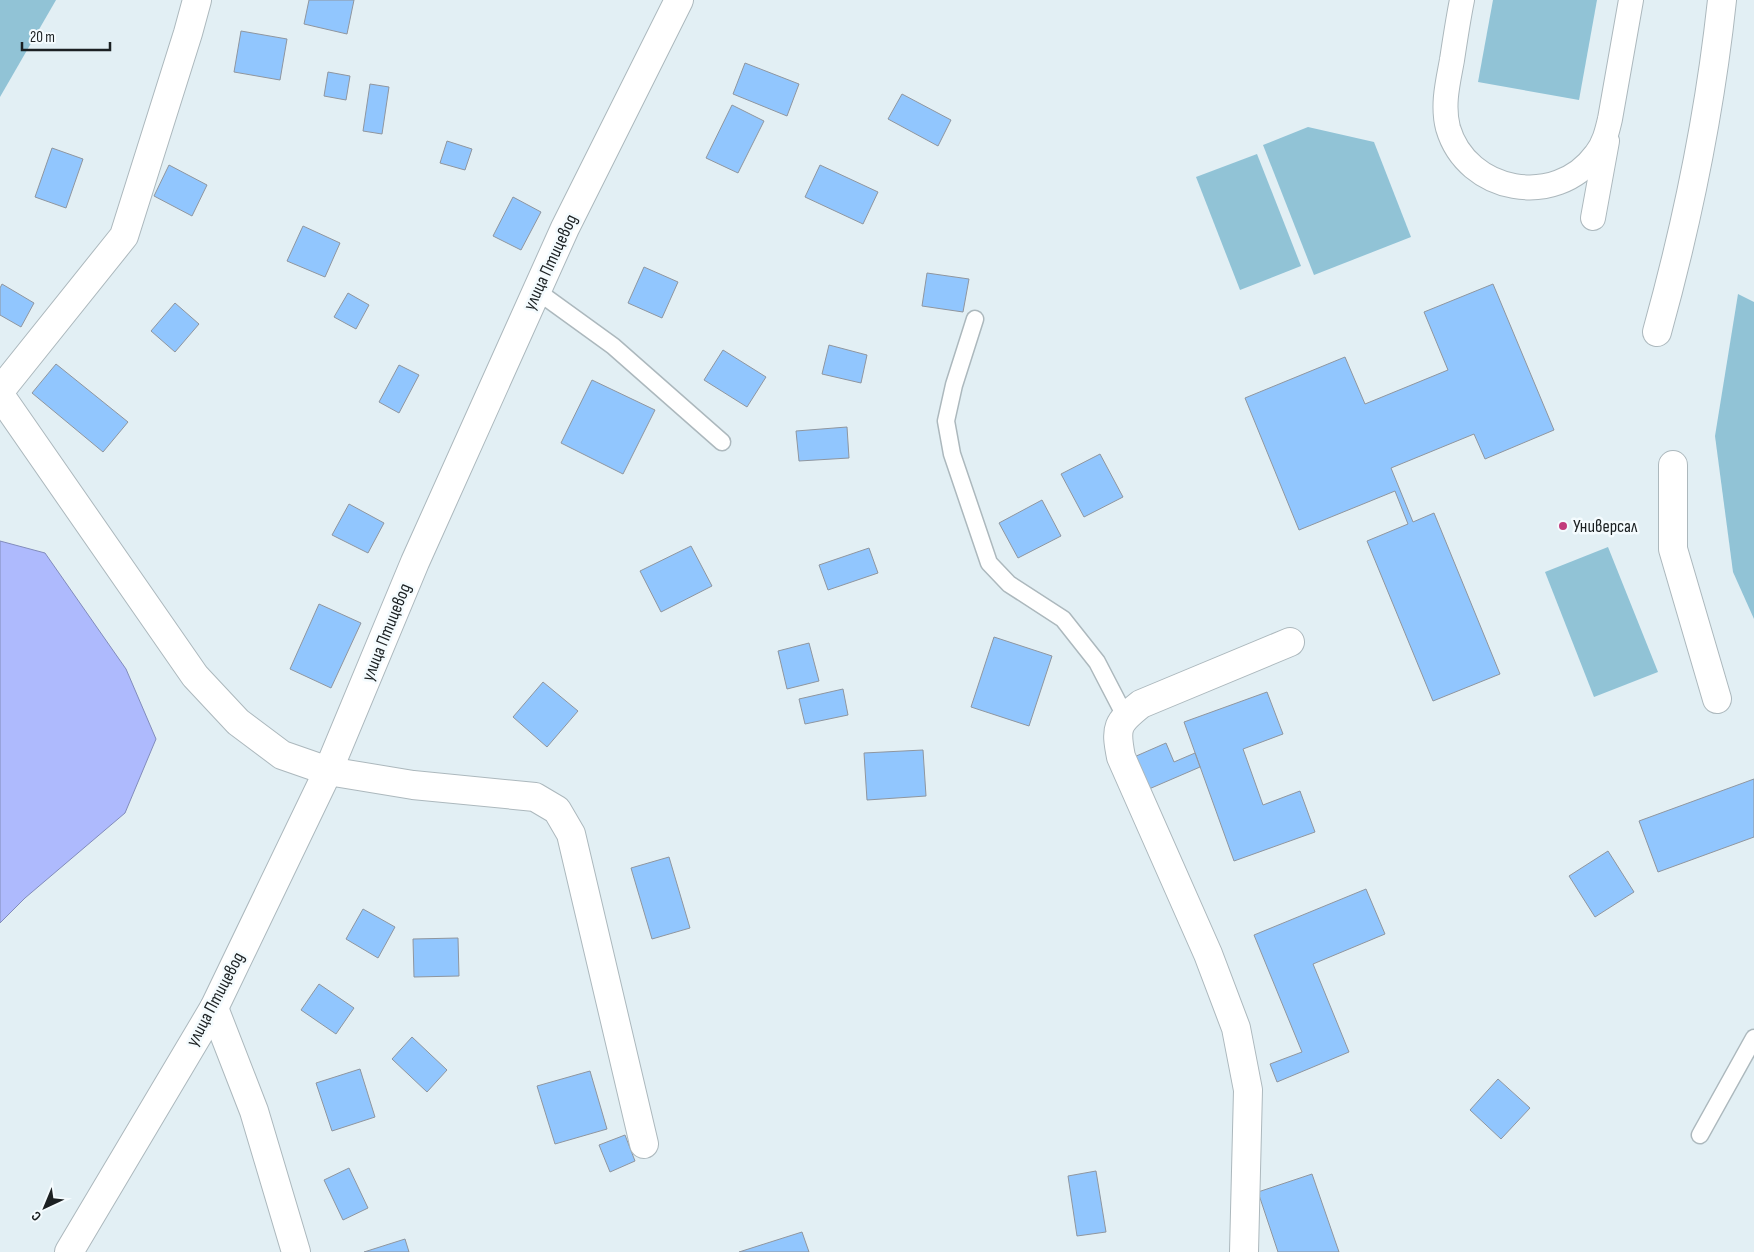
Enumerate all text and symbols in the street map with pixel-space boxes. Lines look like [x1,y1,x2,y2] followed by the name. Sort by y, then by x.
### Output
[22,20,110,52] scale bar
[30,28,55,47] text: 20 m
[519,211,582,314] street label: улица Птицевод
[1573,516,1638,537] place label: Универсал
[1557,520,1569,532] marker: Универсал
[357,580,416,684] street label: улица Птицевод
[182,949,249,1050] street label: улица Птицевод
[20,1182,70,1232] north arrow
[28,1207,45,1225] text: С

